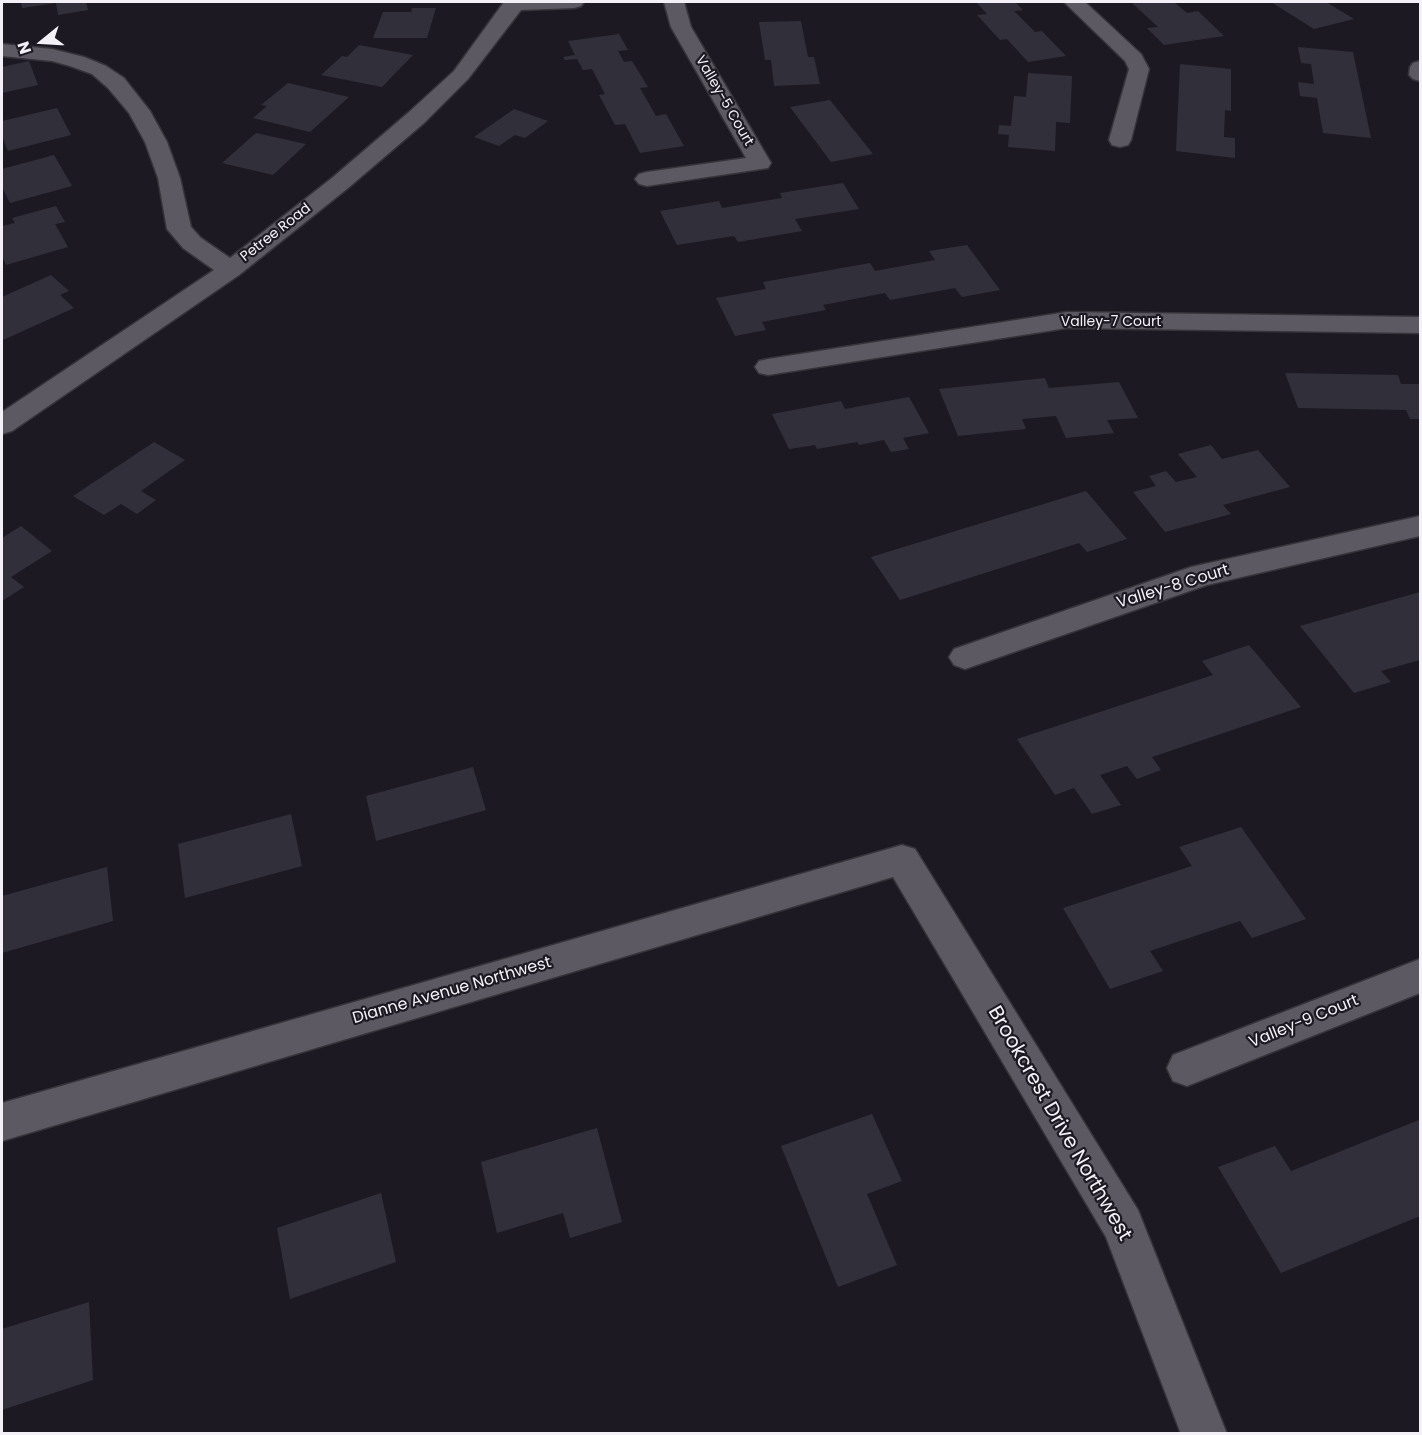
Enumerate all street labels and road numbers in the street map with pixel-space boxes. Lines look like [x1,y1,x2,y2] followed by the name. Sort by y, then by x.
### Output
[691,53,757,149] street label: Valley-5 Court
[237,200,315,266] street label: Petree Road
[1061,314,1161,330] street label: Valley-7 Court
[1115,561,1231,613] street label: Valley-8 Court
[350,953,554,1029] street label: Dianne Avenue Northwest
[1247,991,1361,1053] street label: Valley-9 Court
[982,1002,1136,1246] street label: Brookcrest Drive Northwest

